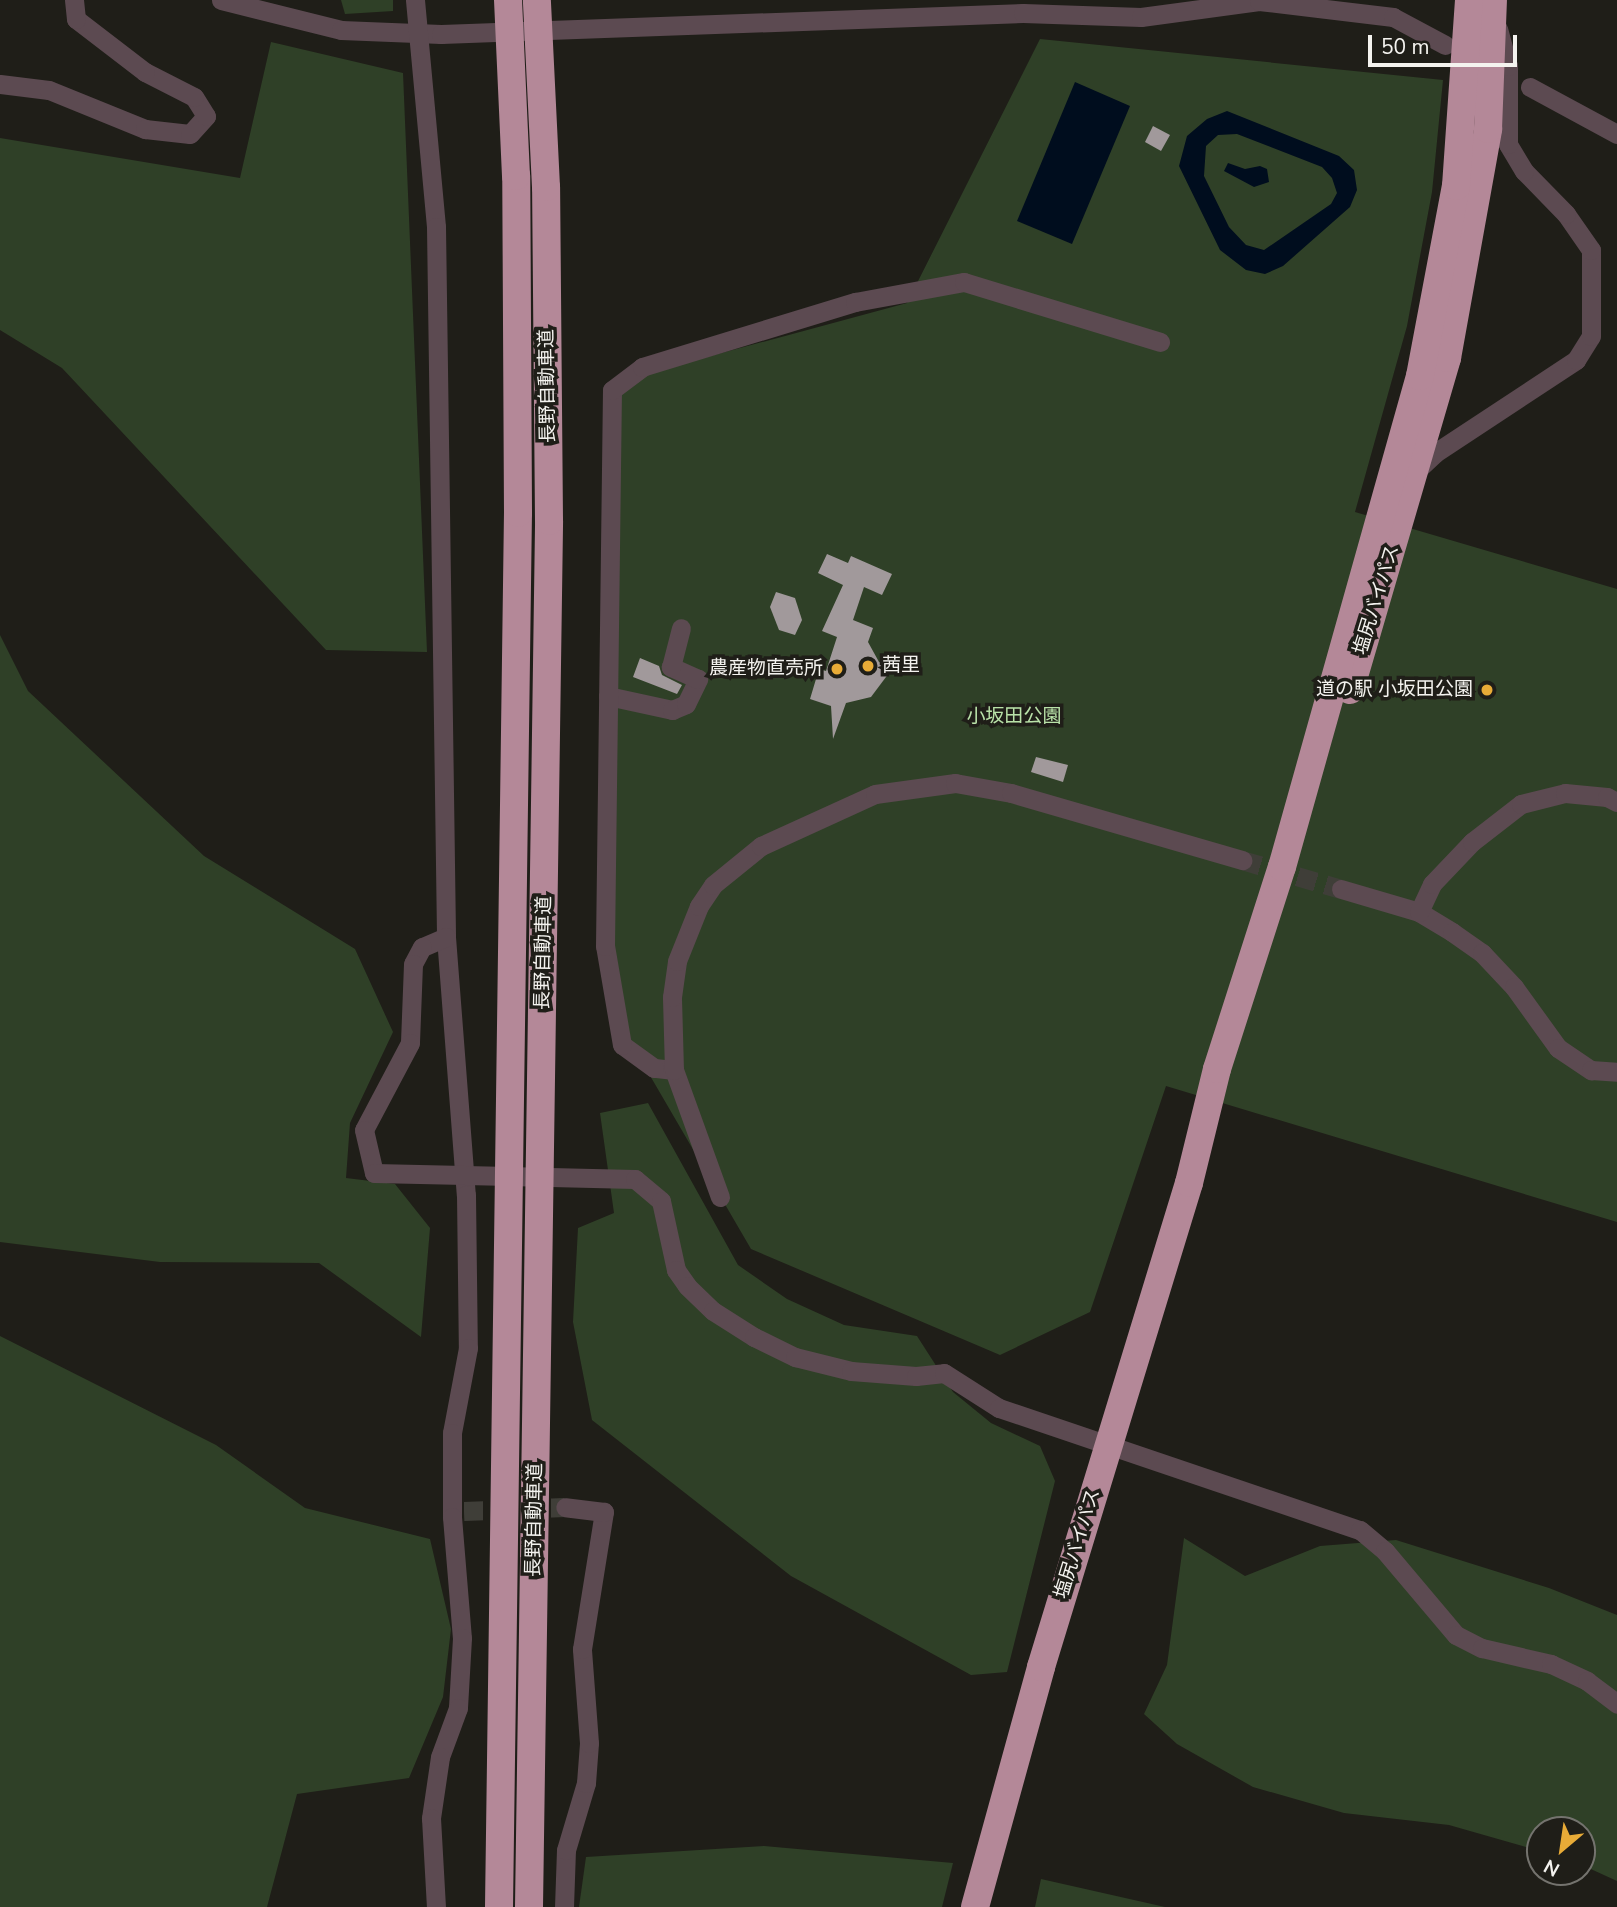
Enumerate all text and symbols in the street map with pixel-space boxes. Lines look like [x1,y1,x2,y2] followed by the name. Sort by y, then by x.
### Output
[1372,21,1521,65] scale bar
[1381,33,1430,61] text: 50 m
[536,329,560,443] street label: 長野自動車道
[1349,542,1405,658] street label: 塩尻バイパス
[882,655,920,677] place label: 茜里
[709,658,823,680] place label: 農産物直売所
[860,658,876,674] marker: 茜里
[829,661,845,677] marker: 農産物直売所
[1316,679,1473,701] place label: 道の駅 小坂田公園
[1479,682,1495,698] marker: 道の駅 小坂田公園
[967,706,1061,728] park label: 小坂田公園
[532,896,556,1010] street label: 長野自動車道
[523,1463,547,1577] street label: 長野自動車道
[1050,1486,1106,1602] street label: 塩尻バイパス
[1526,1816,1596,1886] north arrow
[1539,1853,1564,1882] text: N

